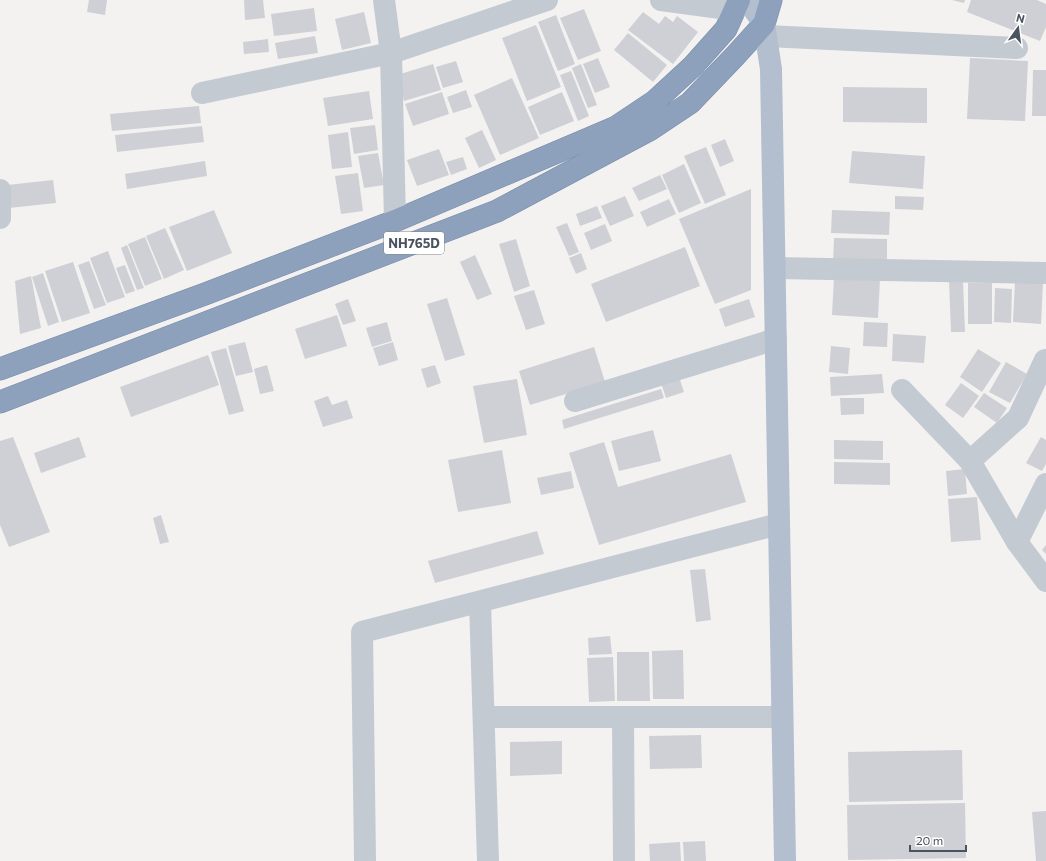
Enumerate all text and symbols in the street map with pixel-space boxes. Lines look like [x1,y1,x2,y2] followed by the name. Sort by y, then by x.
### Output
[998,8,1038,48] north arrow
[1015,11,1026,25] text: N
[384,232,444,254] road number: NH765D
[910,827,966,853] scale bar
[916,833,943,847] text: 20 m

